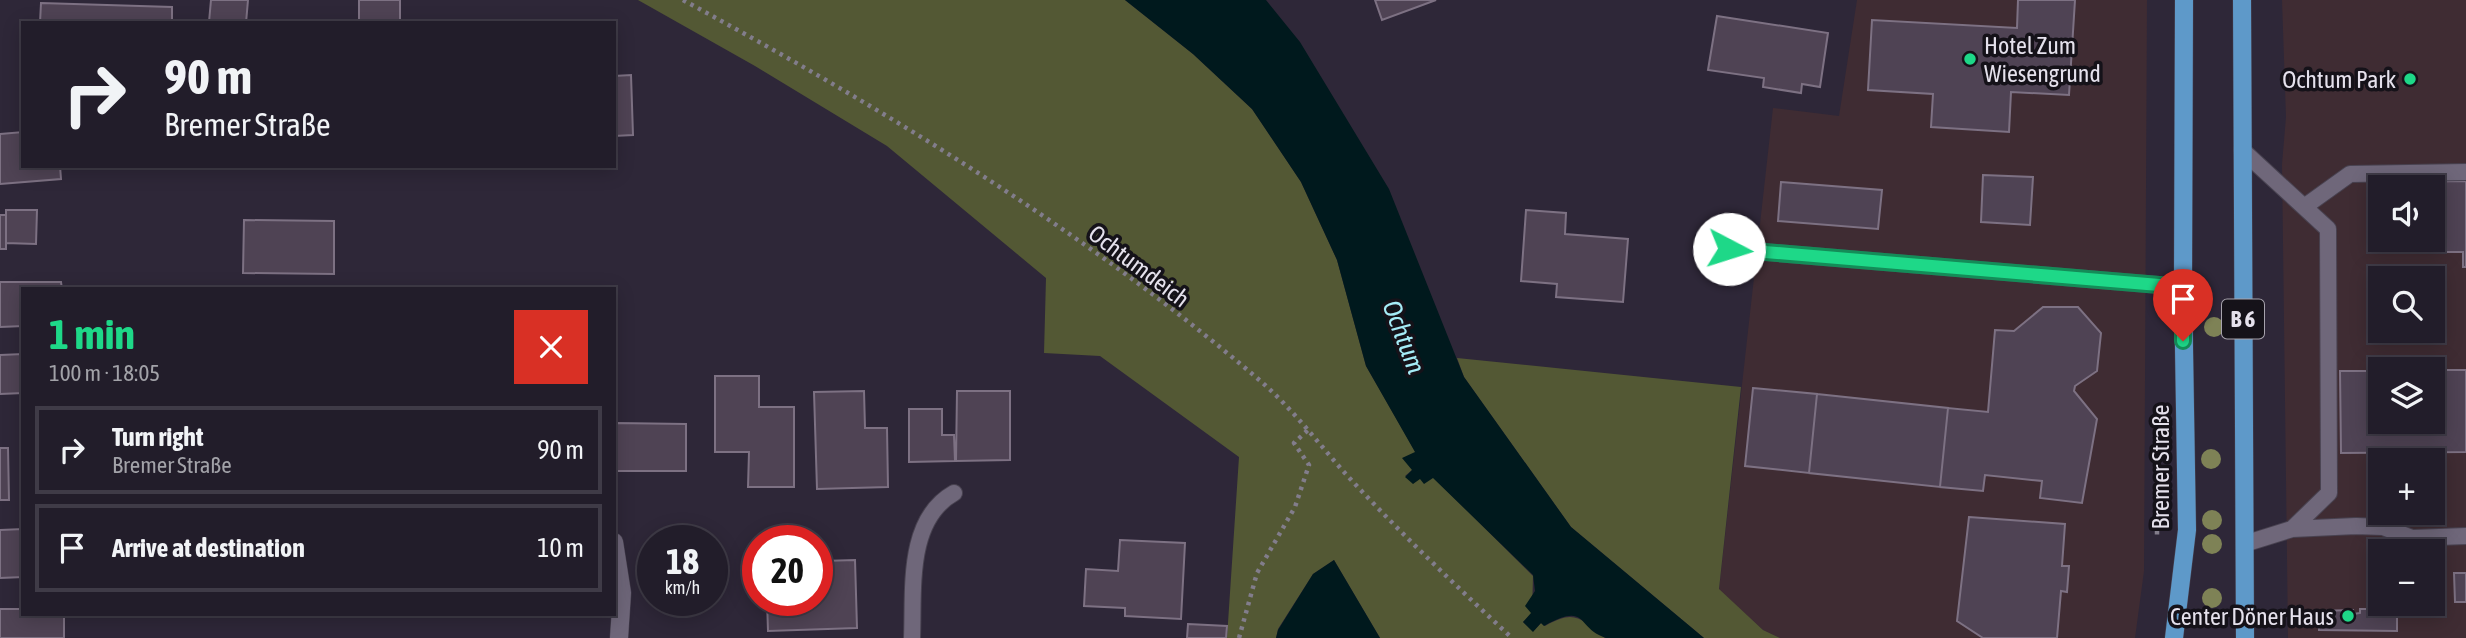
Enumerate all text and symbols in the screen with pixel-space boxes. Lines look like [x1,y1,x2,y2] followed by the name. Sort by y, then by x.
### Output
[1984,32,2101,87] place label: Hotel Zum Wiesengrund
[164,48,252,104] text: 90 m
[49,49,140,140] icon: right
[1962,51,1978,67] marker: Hotel Zum Wiesengrund
[2282,66,2396,93] place label: Ochtum Park
[2402,71,2418,87] marker: Ochtum Park
[164,106,330,143] text: Bremer Straße
[2368,175,2445,616] map controls
[2368,175,2445,252] button: sound
[1692,212,1766,286] position arrow
[1084,220,1194,312] street label: Ochtumdeich
[2368,266,2445,343] button: search
[2153,269,2213,341] pin
[2164,280,2202,318] icon: arrive
[1376,296,1432,378] water label: Ochtum
[2222,300,2264,338] road number: B 6
[49,310,135,358] text: 1 min
[514,310,588,384] button: close
[2368,357,2445,434] button: layers
[49,360,160,386] text: 100 m · 18:05
[2147,405,2174,529] street label: Bremer Straße
[112,422,203,452] text: Turn right
[53,431,91,469] icon: right
[537,435,584,465] text: 90 m
[2368,448,2445,525] button: +
[112,452,232,478] text: Bremer Straße
[742,525,833,616] speed limit sign: 20
[53,529,91,567] icon: arrive
[112,533,305,563] text: Arrive at destination
[537,533,584,563] text: 10 m
[2368,539,2445,616] button: −
[666,541,699,581] text: 18
[665,577,700,598] text: km/h
[2170,603,2334,630] place label: Center Döner Haus
[2340,608,2356,624] marker: Center Döner Haus

